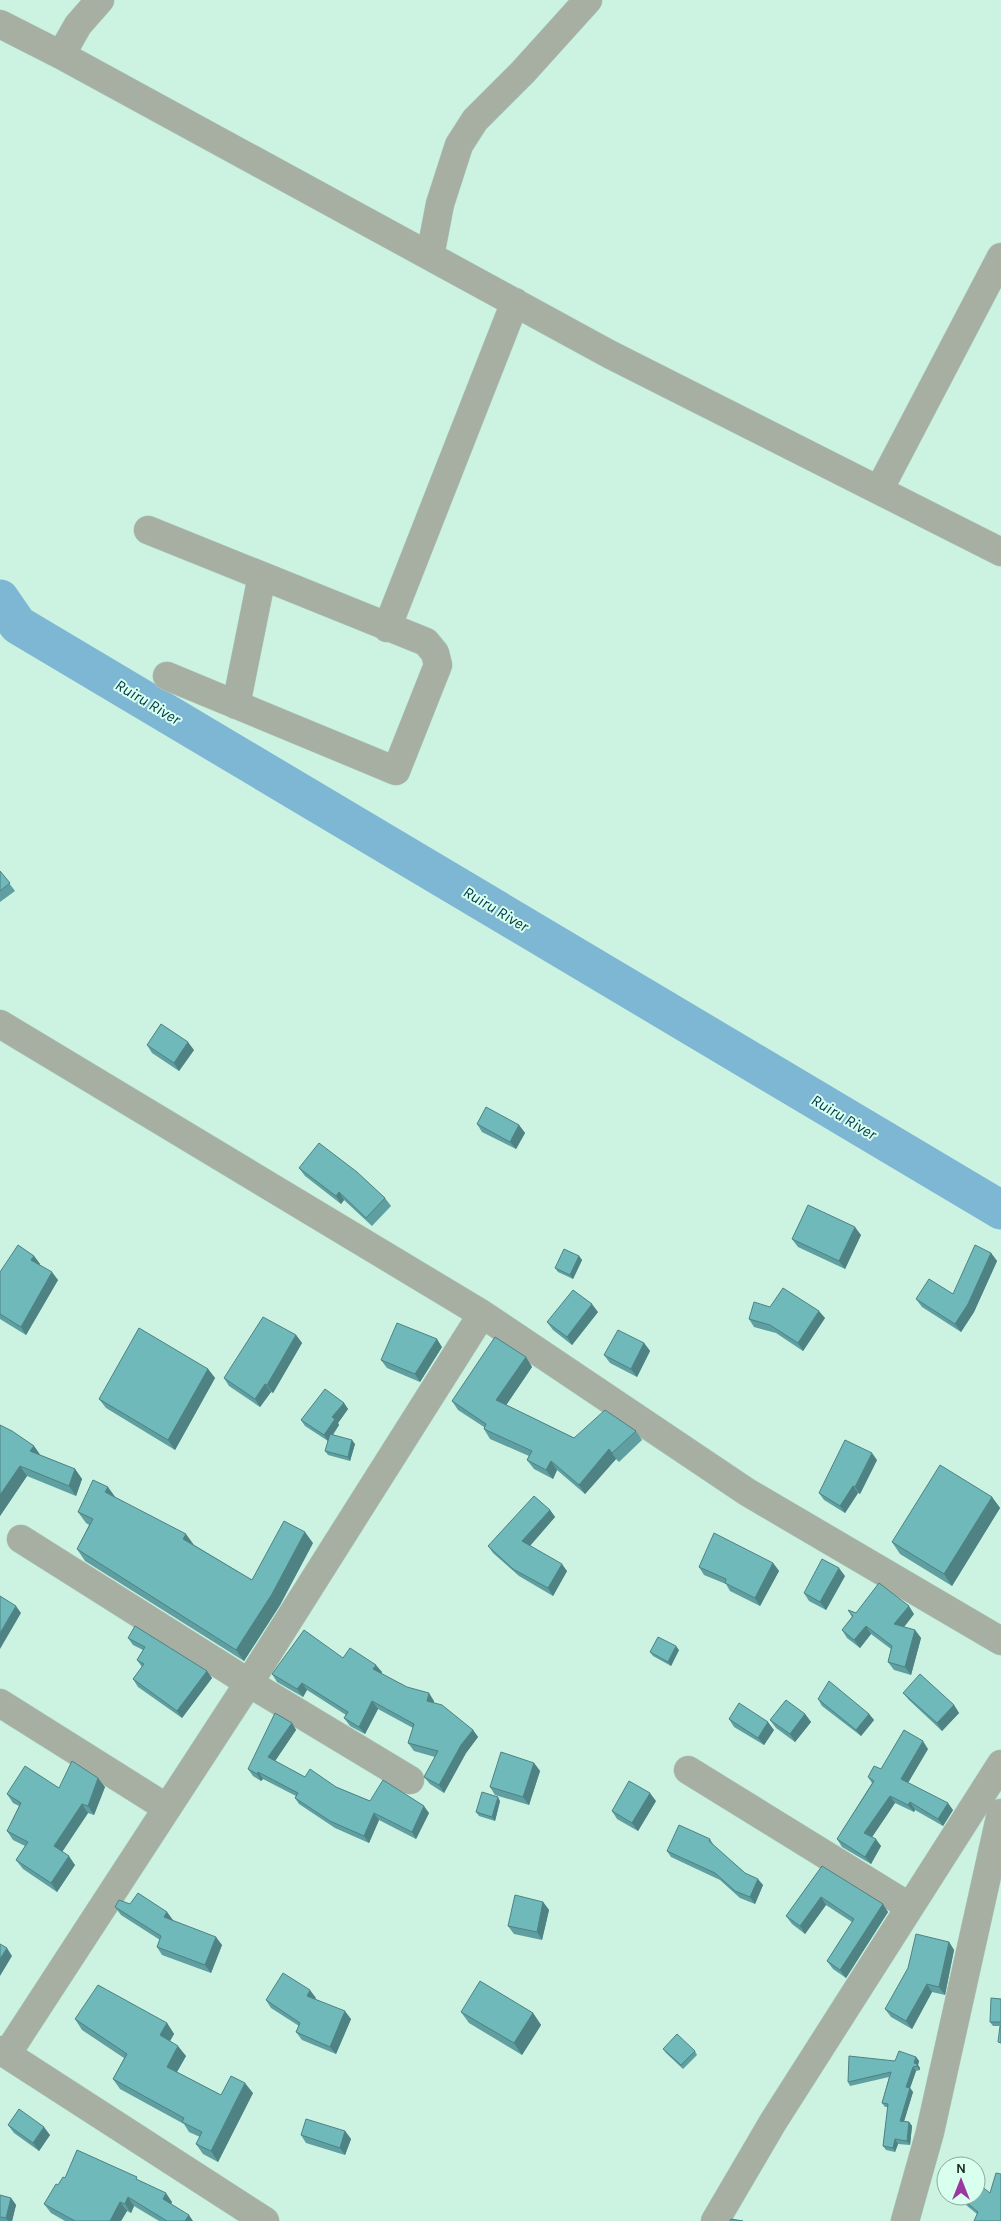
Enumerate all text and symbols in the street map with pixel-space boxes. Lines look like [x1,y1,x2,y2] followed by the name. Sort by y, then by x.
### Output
[112,675,185,729] water label: Ruiru River
[460,882,533,936] water label: Ruiru River
[808,1090,881,1144] water label: Ruiru River
[936,2156,986,2206] north arrow
[956,2160,966,2177] text: N

